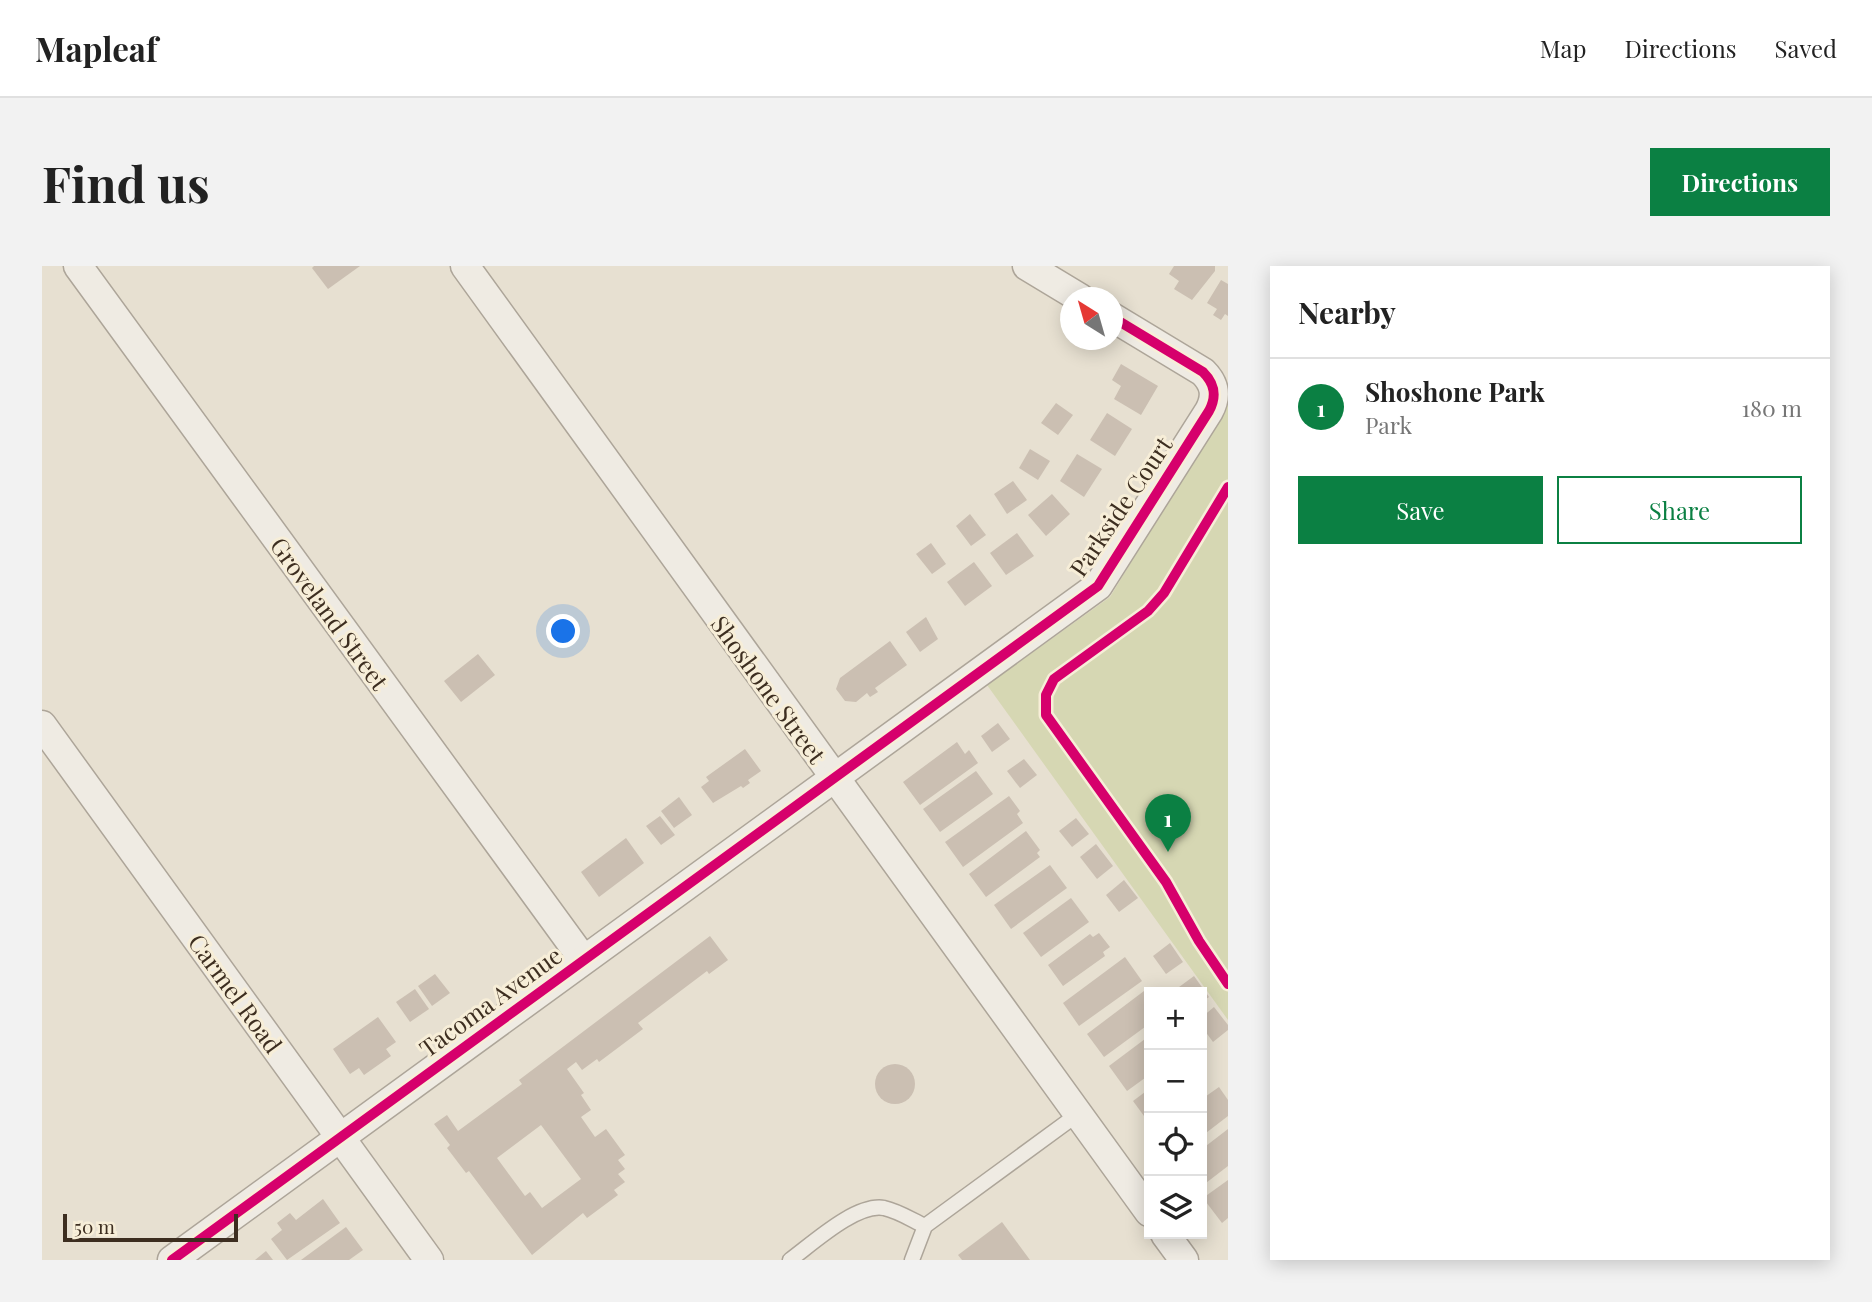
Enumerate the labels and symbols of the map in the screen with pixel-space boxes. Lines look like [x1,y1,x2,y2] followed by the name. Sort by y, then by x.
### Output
[1060,287,1123,350] north arrow
[1061,430,1179,582] street label: Parkside Court
[264,530,396,696] street label: Groveland Street
[705,609,834,770] street label: Shoshone Street
[546,614,580,648] your location
[1145,794,1191,852] pin: 1
[182,927,290,1059] street label: Carmel Road
[412,938,568,1064] street label: Tacoma Avenue
[63,1211,238,1243] scale bar

